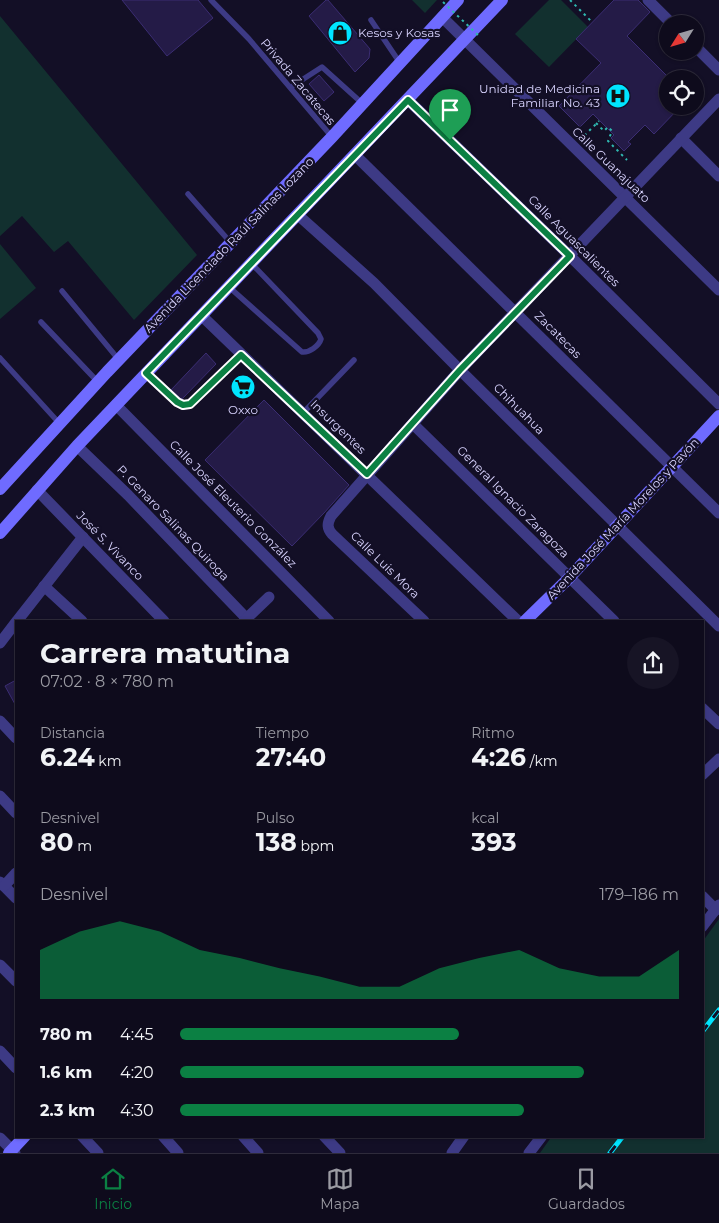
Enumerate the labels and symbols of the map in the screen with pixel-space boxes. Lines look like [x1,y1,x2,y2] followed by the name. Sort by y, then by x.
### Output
[659,15,704,60] north arrow
[327,20,353,46] shop icon: Kesos y Kosas
[358,25,440,40] place label: Kesos y Kosas
[258,35,339,128] street label: Privada Zacatecas
[479,81,600,110] place label: Unidad de Medicina Familiar No. 43
[605,83,631,109] hospital icon: Unidad de Medicina Familiar No. 43
[429,89,471,140] pin
[569,124,653,206] street label: Calle Guanajuato
[141,154,317,336] street label: Avenida Licenciado Raúl Salinas Lozano
[525,192,623,290] street label: Calle Aguascalientes
[532,308,585,361] street label: Zacatecas
[230,374,256,400] supermarket icon: Oxxo
[491,380,548,437] street label: Chihuahua
[307,396,369,457] street label: Insurgentes
[228,402,258,417] place label: Oxxo
[544,435,702,603] street label: Avenida José María Morelos y Pavón
[167,437,300,570] street label: Calle José Eleuterio González
[454,442,573,561] street label: General Ignacio Zaragoza
[114,462,233,584] street label: P. Genaro Salinas Quiroga
[73,507,147,583] street label: José S. Vivanco
[348,528,423,601] street label: Calle Luis Mora

